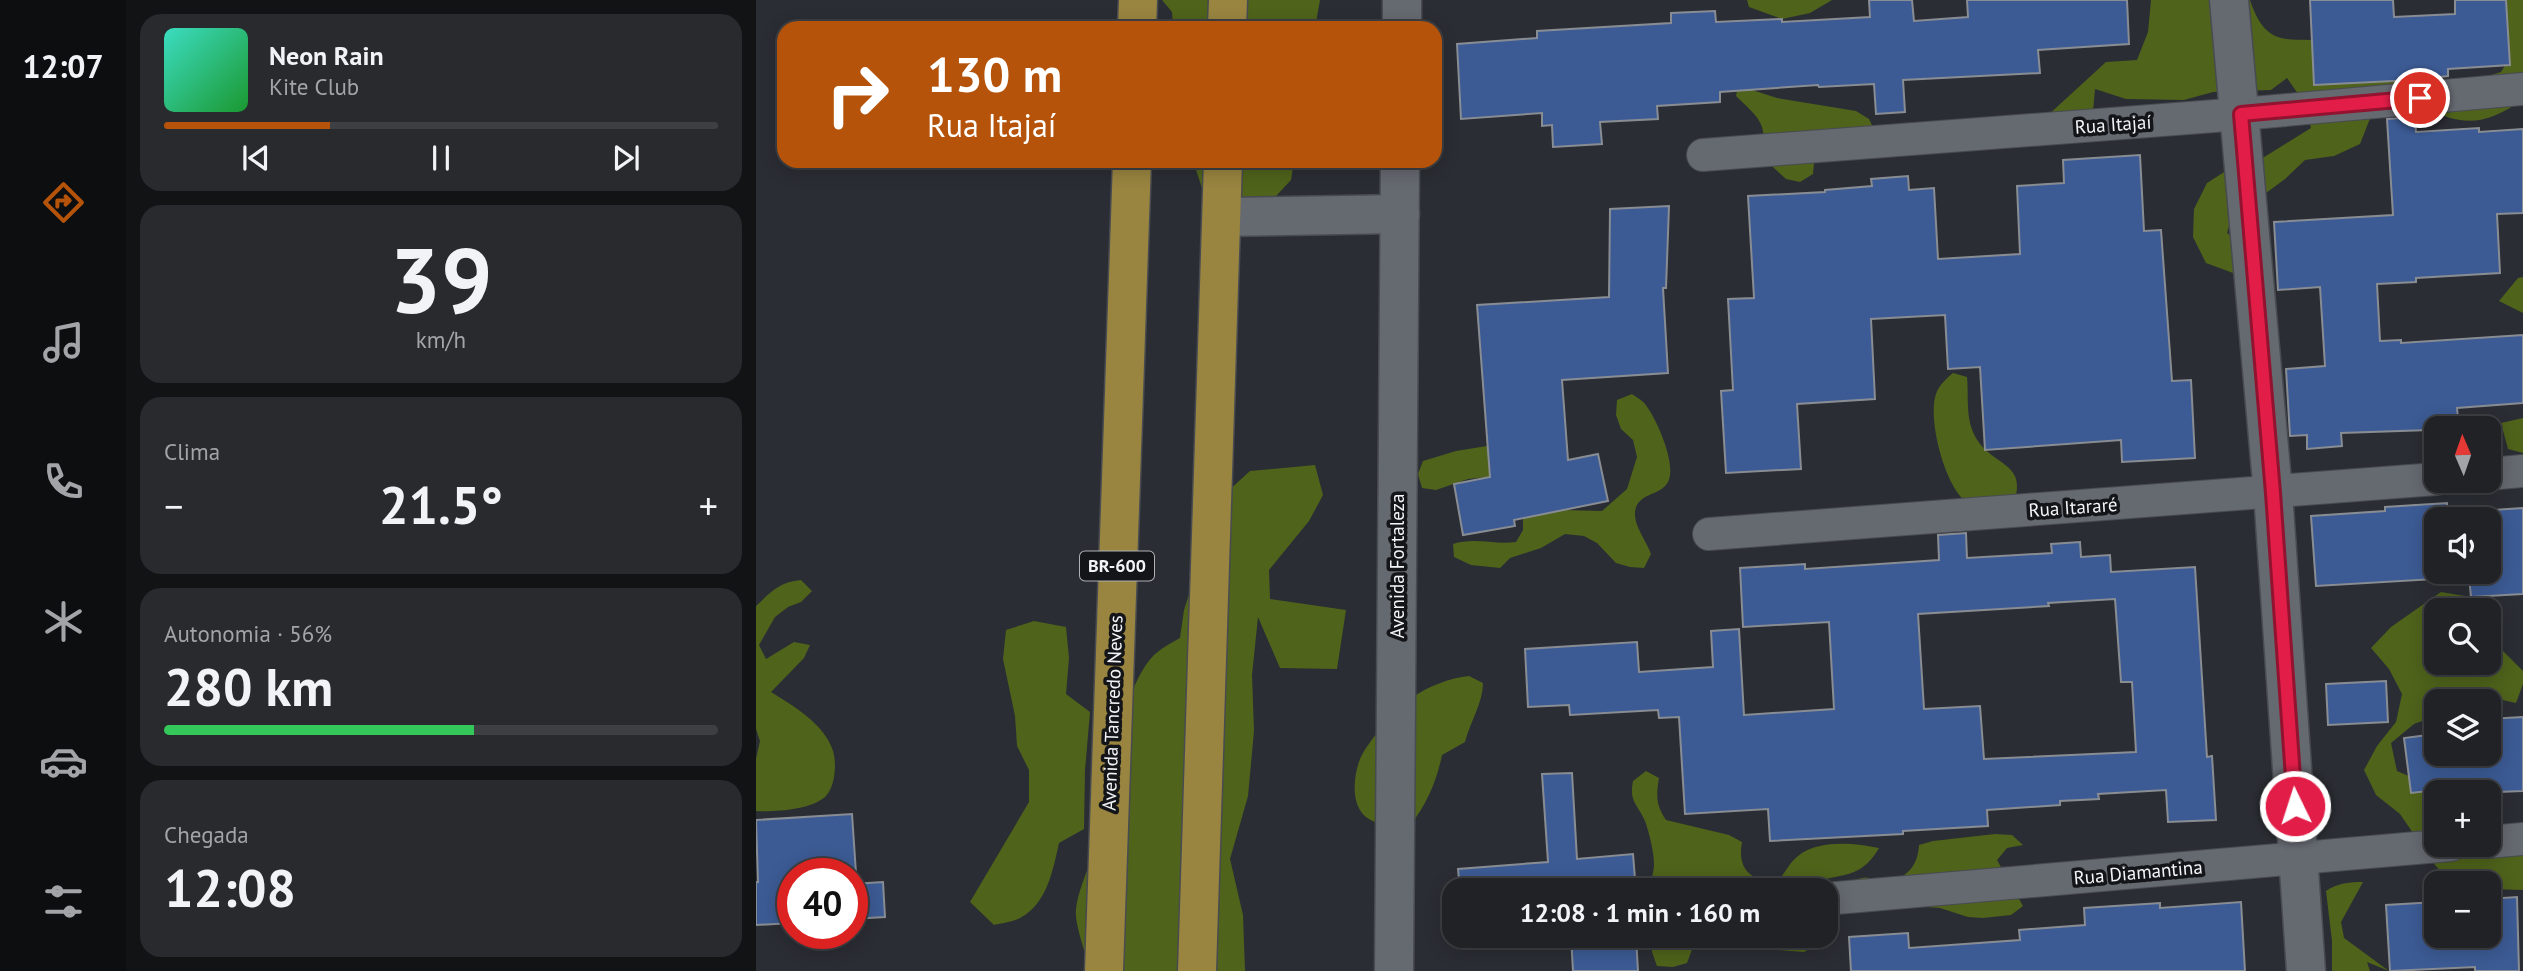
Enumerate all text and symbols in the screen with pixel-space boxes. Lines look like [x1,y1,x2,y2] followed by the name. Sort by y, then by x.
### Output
[269,39,384,72] text: Neon Rain
[927,42,1062,106] text: 130 m
[22,45,104,87] text: 12:07
[812,49,903,140] icon: right
[2390,68,2450,128] pin
[269,72,359,101] text: Kite Club
[2401,79,2439,117] icon: arrive
[927,104,1056,146] text: Rua Itajaí
[2074,109,2152,139] street label: Rua Itajaí
[237,139,275,177] icon: previous
[422,139,460,177] icon: pause
[607,139,645,177] icon: next
[39,178,88,227] icon: directions
[389,220,493,338] text: 39
[39,318,88,367] icon: music
[416,325,466,354] text: km/h
[2424,416,2501,494] north arrow
[2424,416,2501,948] map controls
[164,437,220,466] text: Clima
[39,457,88,506] icon: phone
[379,471,503,538] text: 21.5°
[164,481,183,530] text: −
[699,481,718,530] text: +
[2028,492,2118,522] street label: Rua Itararé
[1385,493,1409,639] street label: Avenida Fortaleza
[2424,507,2501,584] button: sound
[1080,552,1154,580] road number: BR-600
[39,597,88,646] icon: climate
[2424,598,2501,675] button: search
[1097,615,1127,811] street label: Avenida Tancredo Neves
[164,619,332,648] text: Autonomia · 56%
[164,653,333,720] text: 280 km
[2424,689,2501,766] button: layers
[39,737,88,786] icon: car
[2258,769,2332,843] position arrow
[2424,780,2501,857] button: +
[164,820,249,849] text: Chegada
[164,854,296,921] text: 12:08
[2073,854,2203,890] street label: Rua Diamantina
[777,858,868,949] speed limit sign: 40
[2424,871,2501,948] button: −
[39,877,88,926] icon: filters
[1520,896,1760,929] text: 12:08 · 1 min · 160 m

